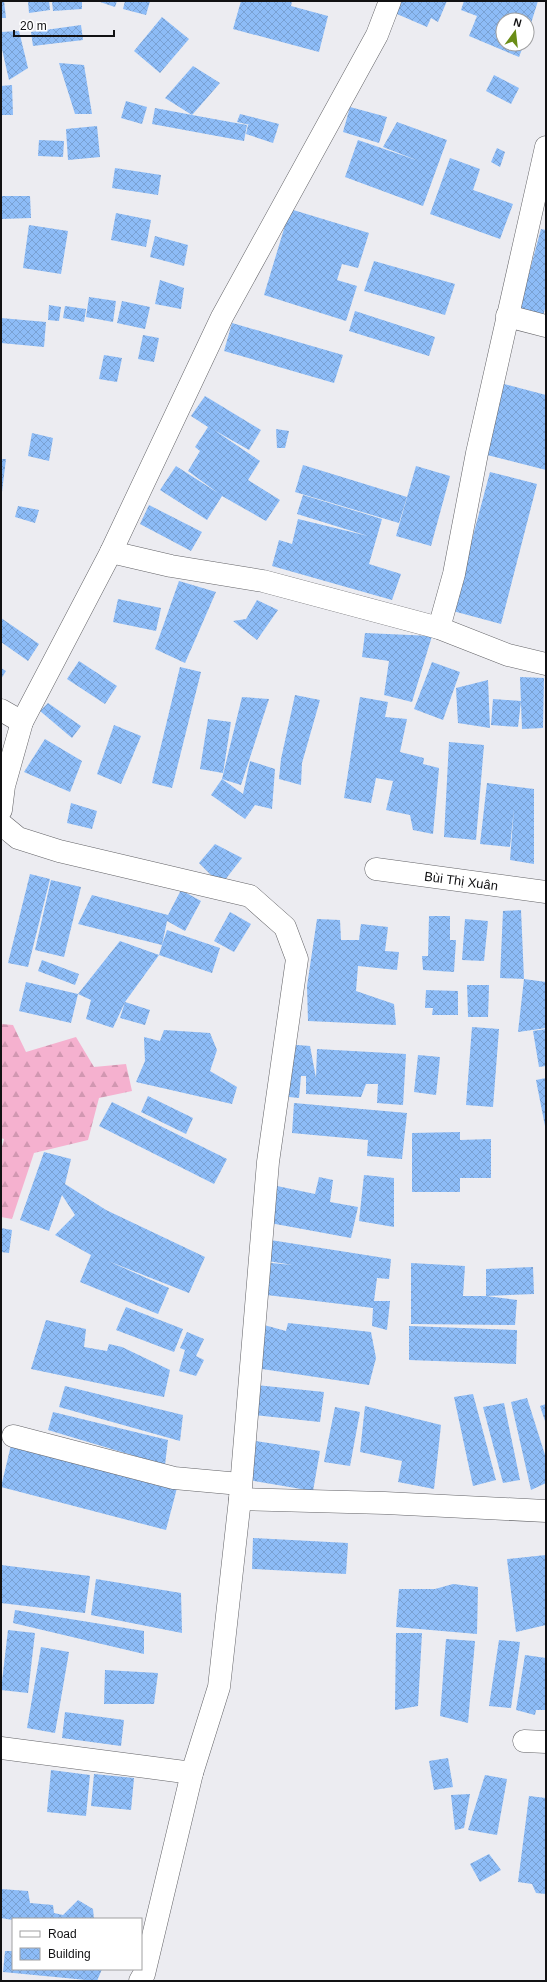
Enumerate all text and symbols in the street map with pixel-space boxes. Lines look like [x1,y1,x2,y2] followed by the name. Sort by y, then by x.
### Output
[14,12,114,38] scale bar
[495,12,535,52] north arrow
[512,16,523,29] text: N
[20,19,47,33] text: 20 m
[423,868,499,893] street label: Bùi Thị Xuân
[12,1918,142,1970] legend
[48,1927,77,1941] text: Road
[48,1947,91,1961] text: Building

